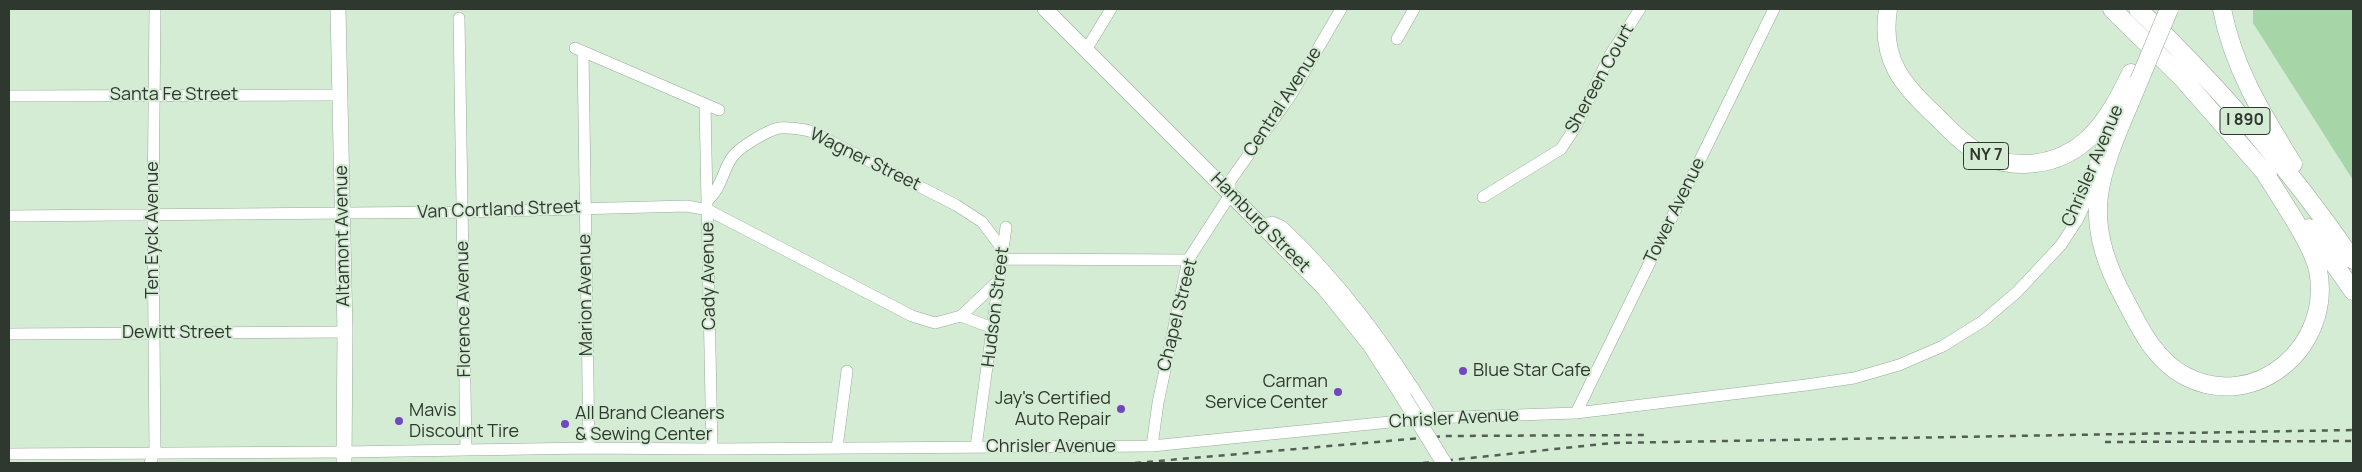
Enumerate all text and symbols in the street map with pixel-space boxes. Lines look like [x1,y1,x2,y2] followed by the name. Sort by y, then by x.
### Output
[1561,21,1639,137] street label: Shereen Court
[1239,43,1327,161] street label: Central Avenue
[110,84,238,106] street label: Santa Fe Street
[2058,102,2128,230] street label: Chrisler Avenue
[2220,108,2270,134] road number: I 890
[806,124,924,196] street label: Wagner Street
[1964,142,2008,170] road number: NY 7
[1640,154,1710,268] street label: Tower Avenue
[142,161,164,299] street label: Ten Eyck Avenue
[331,165,355,307] street label: Altamont Avenue
[1206,169,1314,277] street label: Hamburg Street
[417,196,581,224] street label: Van Cortland Street
[697,222,721,330] street label: Cady Avenue
[574,234,598,356] street label: Marion Avenue
[452,241,476,377] street label: Florence Avenue
[978,246,1014,368] street label: Hudson Street
[1154,256,1202,374] street label: Chapel Street
[122,322,232,344] street label: Dewitt Street
[1473,360,1591,382] place label: Blue Star Cafe
[1457,365,1469,377] marker: Blue Star Cafe
[1205,371,1328,414] place label: Carman Service Center
[1332,386,1344,398] marker: Carman Service Center
[995,388,1111,430] place label: Jay's Certified Auto Repair
[409,400,519,442] place label: Mavis Discount Tire
[575,403,725,446] place label: All Brand Cleaners & Sewing Center
[1115,403,1127,415] marker: Jay's Certified Auto Repair
[1388,405,1520,433] street label: Chrisler Avenue
[393,415,405,427] marker: Mavis Discount Tire
[559,418,571,430] marker: All Brand Cleaners & Sewing Center
[986,436,1116,458] street label: Chrisler Avenue

